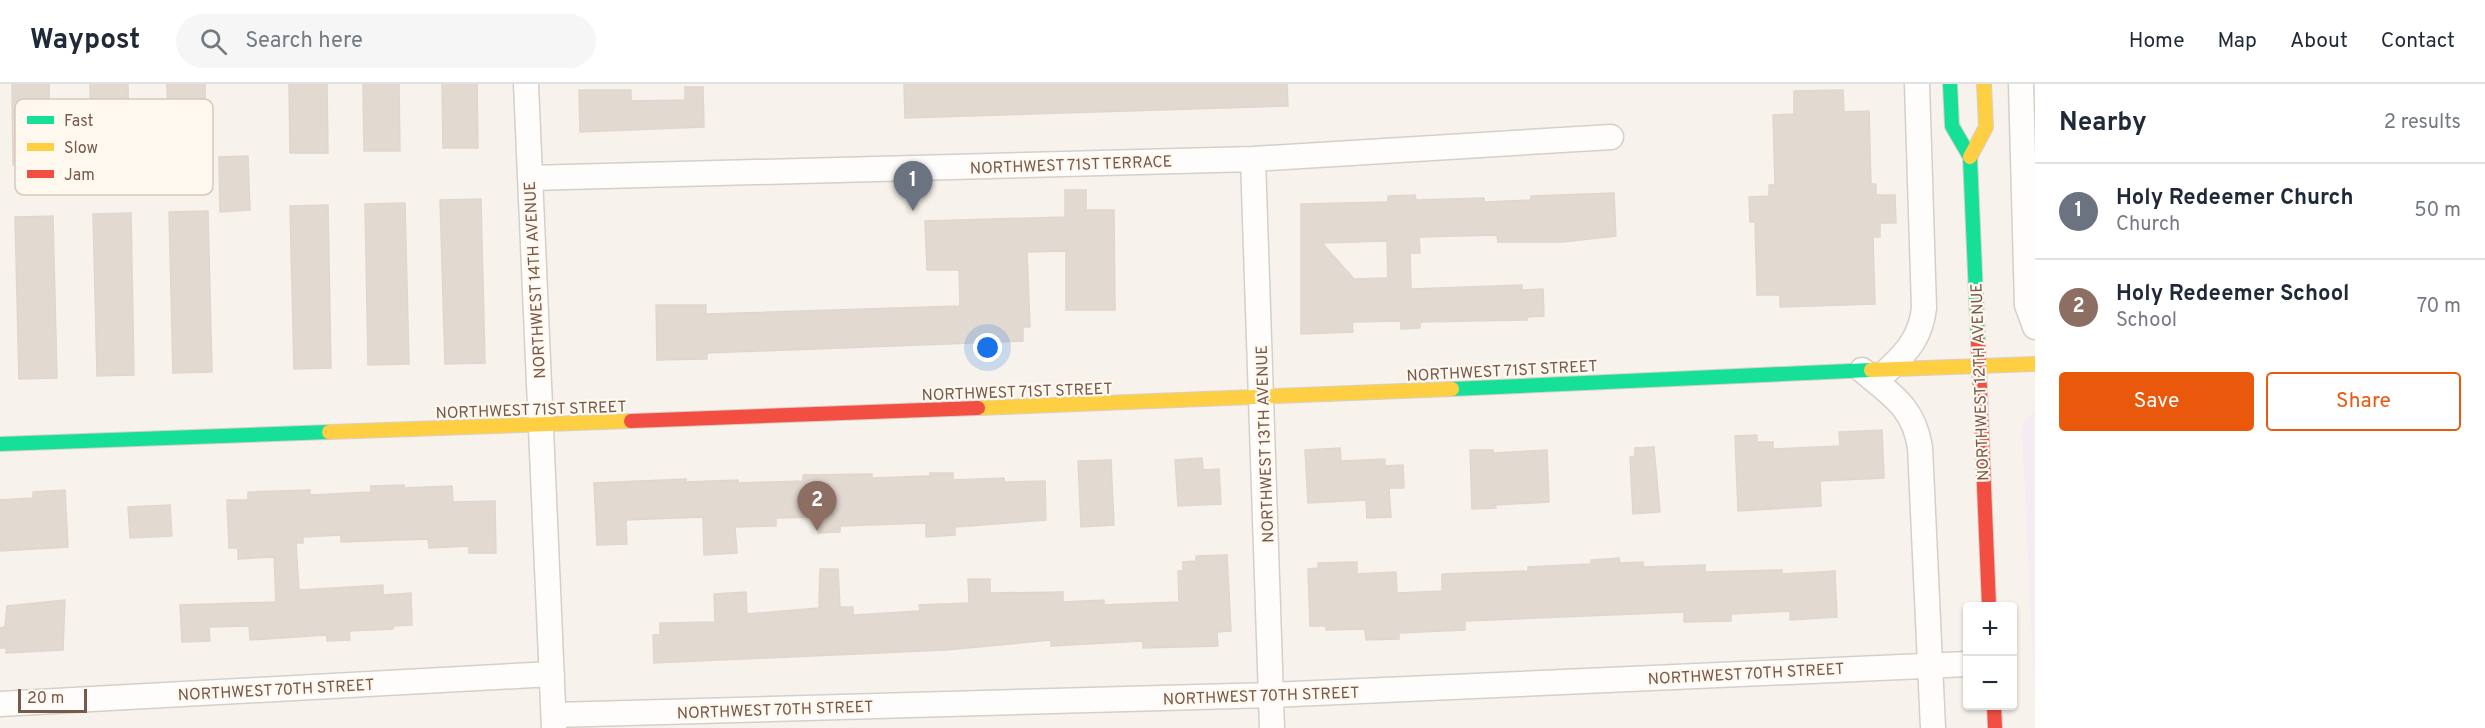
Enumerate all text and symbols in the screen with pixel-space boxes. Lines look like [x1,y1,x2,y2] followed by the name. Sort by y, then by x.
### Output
[176,14,596,68] search box
[30,23,140,59] text: Waypost
[197,25,230,58] icon: search
[245,28,363,55] text: Search here
[2129,28,2185,55] text: Home
[2218,28,2257,55] text: Map
[2290,28,2348,55] text: About
[2381,28,2455,55] text: Contact
[15,99,213,195] legend
[2059,107,2147,140] text: Nearby
[2384,110,2461,136] text: 2 results
[64,112,94,132] text: Fast
[64,139,98,159] text: Slow
[970,152,1173,180] street label: NORTHWEST 71ST TERRACE
[894,162,932,211] pin: 1
[64,166,95,186] text: Jam
[521,181,551,379] street label: NORTHWEST 14TH AVENUE
[2116,185,2354,212] text: Holy Redeemer Church
[2075,198,2083,224] text: 1
[2414,198,2461,224] text: 50 m
[2116,212,2180,238] text: Church
[2116,281,2350,308] text: Holy Redeemer School
[1968,283,1994,481] street label: NORTHWEST 12TH AVENUE
[2072,294,2085,320] text: 2
[2417,294,2461,320] text: 70 m
[2116,308,2177,334] text: School
[973,333,1002,362] your location
[1253,345,1279,543] street label: NORTHWEST 13TH AVENUE
[1406,357,1598,387] street label: NORTHWEST 71ST STREET
[2059,372,2254,431] button: Save
[2266,372,2461,431] button: Share
[921,380,1113,406] street label: NORTHWEST 71ST STREET
[435,398,627,424] street label: NORTHWEST 71ST STREET
[798,482,836,531] pin: 2
[1963,602,2017,710] map controls
[1963,602,2017,656] button: +
[1963,656,2017,710] button: −
[1647,660,1845,690] street label: NORTHWEST 70TH STREET
[177,676,375,706] street label: NORTHWEST 70TH STREET
[1162,684,1360,710] street label: NORTHWEST 70TH STREET
[18,686,87,714] scale bar
[27,689,64,709] text: 20 m
[676,698,874,724] street label: NORTHWEST 70TH STREET

